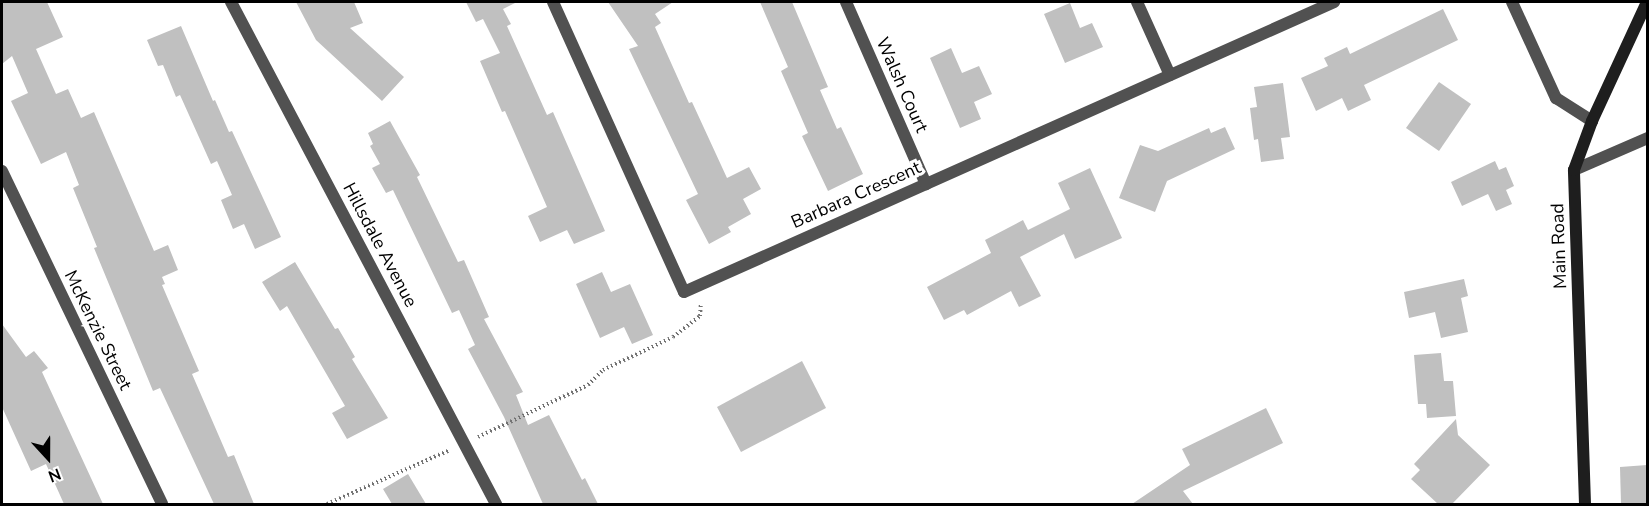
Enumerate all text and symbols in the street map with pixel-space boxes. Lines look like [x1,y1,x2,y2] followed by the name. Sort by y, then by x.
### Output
[871,34,933,136] street label: Walsh Court
[788,157,924,233] street label: Barbara Crescent
[338,179,422,311] street label: Hillsdale Avenue
[1547,203,1571,289] street label: Main Road
[60,267,136,393] street label: McKenzie Street
[18,428,78,488] north arrow
[45,462,64,487] text: N

